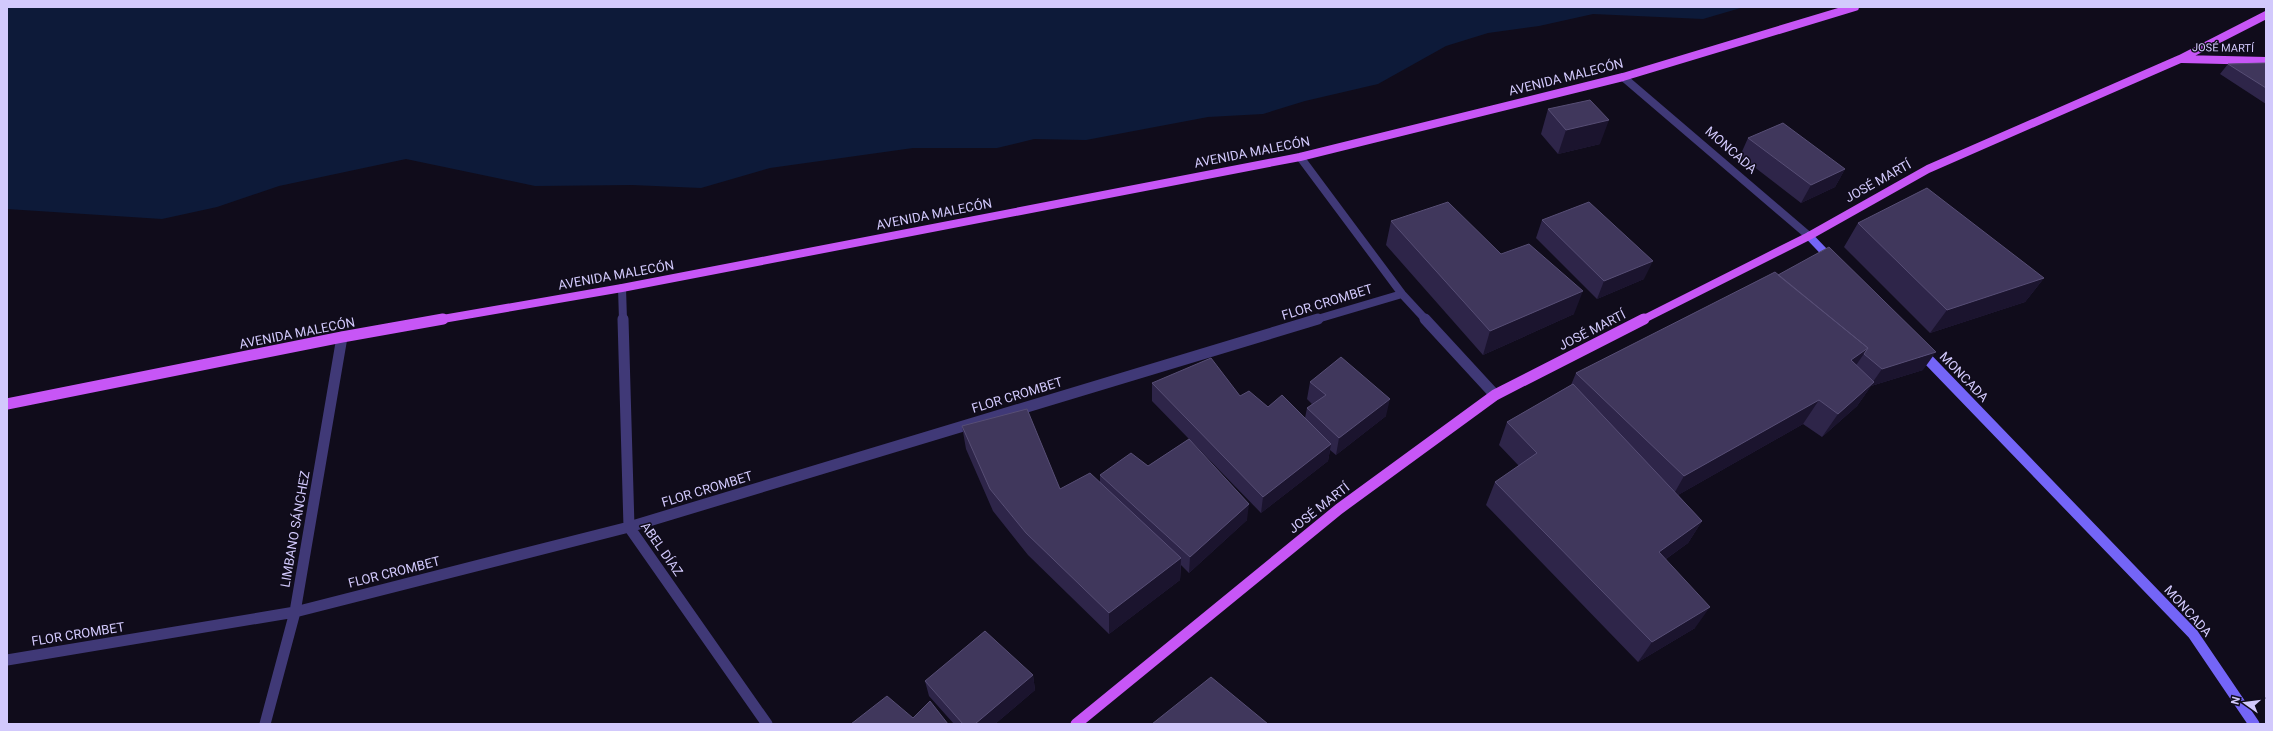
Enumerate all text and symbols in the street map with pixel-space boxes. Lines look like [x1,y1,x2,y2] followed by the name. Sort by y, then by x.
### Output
[2192,41,2255,55] street label: JOSÉ MARTÍ
[1507,56,1625,98] street label: AVENIDA MALECÓN
[1702,124,1760,177] street label: MONCADA
[1193,133,1311,171] street label: AVENIDA MALECÓN
[1842,156,1914,205] street label: JOSÉ MARTÍ
[875,195,993,233] street label: AVENIDA MALECÓN
[557,257,675,293] street label: AVENIDA MALECÓN
[1280,281,1374,323] street label: FLOR CROMBET
[1556,306,1628,353] street label: JOSÉ MARTÍ
[238,314,356,352] street label: AVENIDA MALECÓN
[1937,349,1992,405] street label: MONCADA
[970,374,1064,416] street label: FLOR CROMBET
[660,468,754,510] street label: FLOR CROMBET
[277,469,313,589] street label: LIMBANO SÁNCHEZ
[1286,479,1353,536] street label: JOSÉ MARTÍ
[638,519,686,579] street label: ABEL DÍAZ
[347,553,442,591] street label: FLOR CROMBET
[2161,582,2215,640] street label: MONCADA
[30,619,126,649] street label: FLOR CROMBET
[2225,683,2265,723] north arrow
[2229,695,2243,706] text: N

